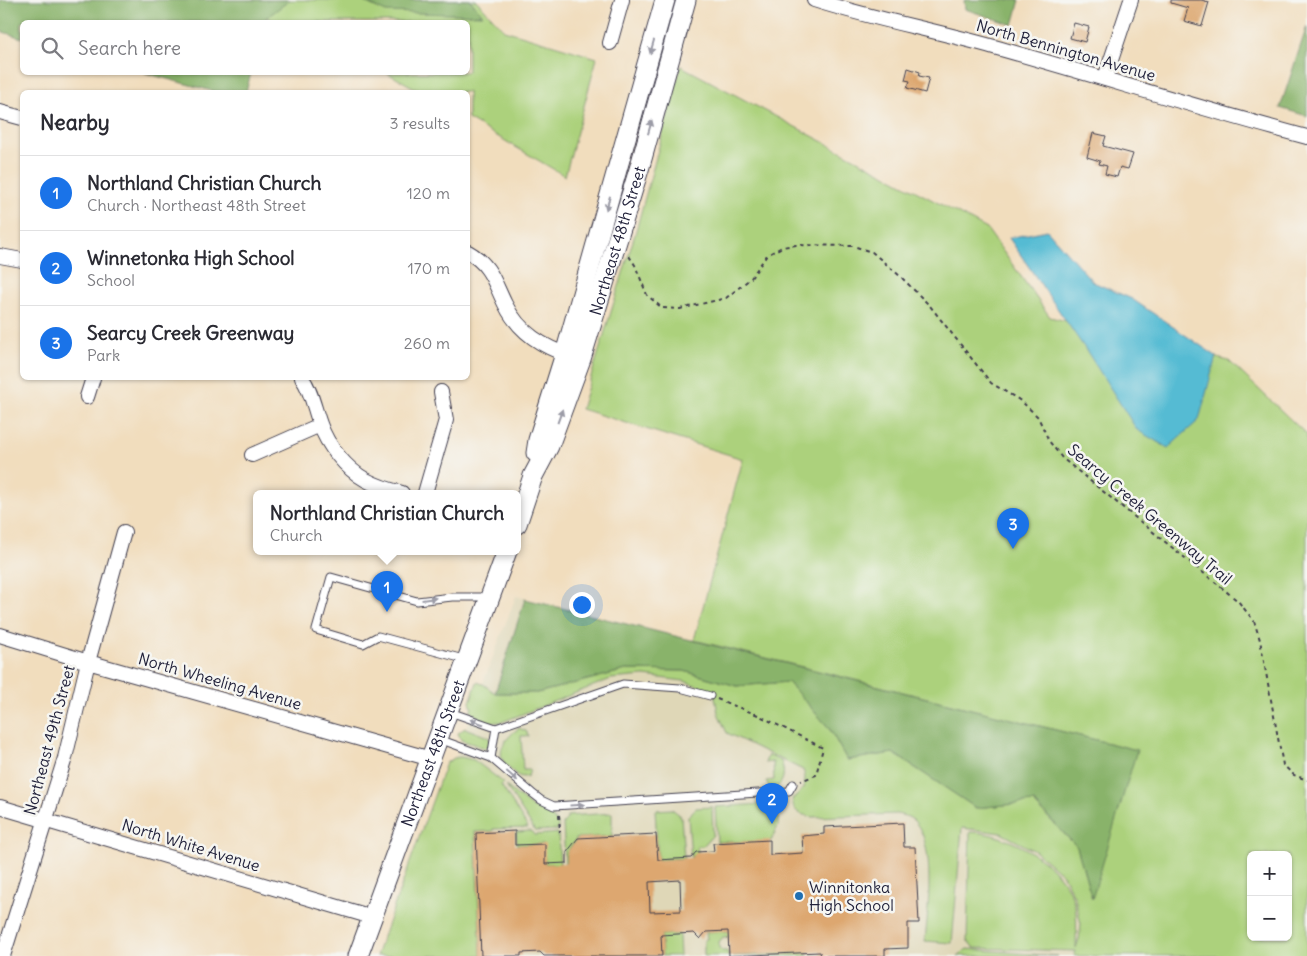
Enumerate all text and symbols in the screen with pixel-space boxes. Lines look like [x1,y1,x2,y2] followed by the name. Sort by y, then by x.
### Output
[974,15,1158,85] street label: North Bennington Avenue
[20,20,470,75] search box
[38,34,66,62] icon: search
[78,36,181,60] text: Search here
[647,40,655,55] one-way arrow
[40,109,110,136] text: Nearby
[390,113,450,133] text: 3 results
[647,120,655,135] one-way arrow
[585,163,650,318] street label: Northeast 48th Street
[87,171,321,195] text: Northland Christian Church
[53,183,59,203] text: 1
[407,183,450,203] text: 120 m
[87,195,306,215] text: Church · Northeast 48th Street
[603,196,611,211] one-way arrow
[87,246,295,270] text: Winnetonka High School
[52,258,60,278] text: 2
[407,258,450,278] text: 170 m
[87,270,135,290] text: School
[87,321,294,345] text: Searcy Creek Greenway
[51,333,61,353] text: 3
[404,333,450,353] text: 260 m
[87,345,120,365] text: Park
[556,408,564,423] one-way arrow
[1064,439,1236,589] street label: Searcy Creek Greenway Trail
[253,490,521,555] popup
[270,501,504,525] text: Northland Christian Church
[997,508,1029,549] pin: 3
[270,525,323,545] text: Church
[371,571,403,612] pin: 1
[569,592,595,618] your location
[421,595,437,603] one-way arrow
[136,648,304,714] street label: North Wheeling Avenue
[19,662,79,817] street label: Northeast 49th Street
[396,677,469,829] street label: Northeast 48th Street
[469,718,484,725] one-way arrow
[505,771,518,782] one-way arrow
[756,783,788,824] pin: 2
[569,801,585,809] one-way arrow
[119,814,263,876] street label: North White Avenue
[1247,851,1292,941] map controls
[1247,851,1292,896] button: +
[809,877,894,915] place label: Winnitonka High School
[793,890,805,902] marker: Winnitonka High School
[1247,896,1292,941] button: −

